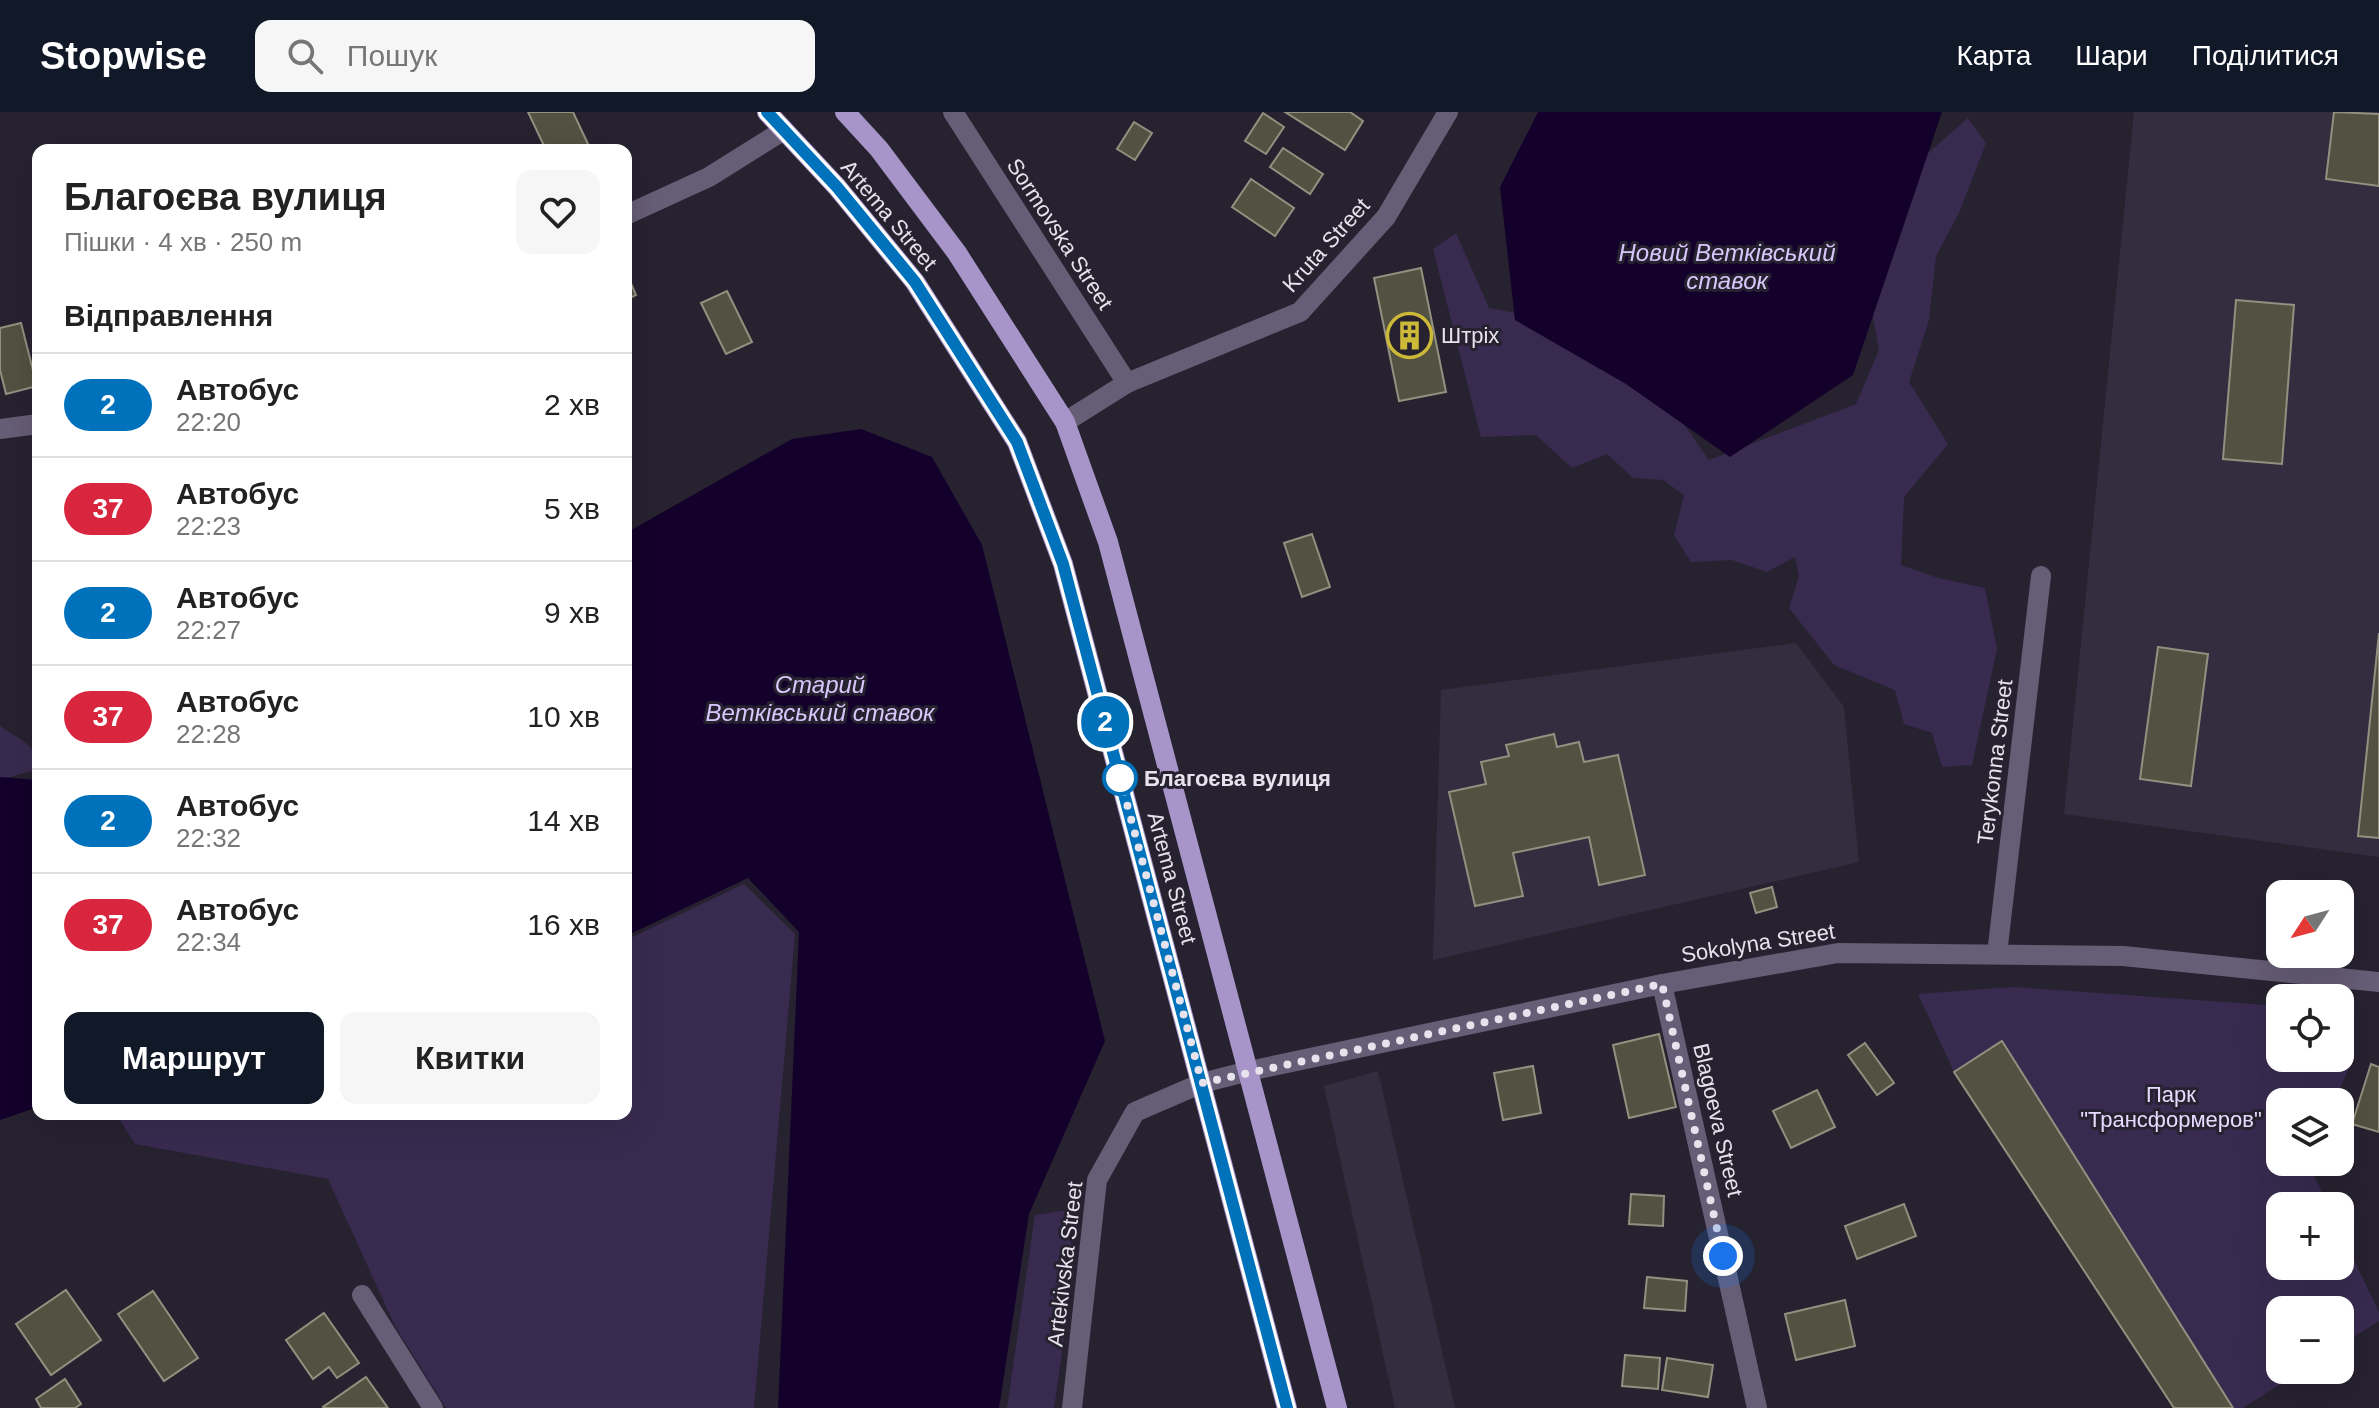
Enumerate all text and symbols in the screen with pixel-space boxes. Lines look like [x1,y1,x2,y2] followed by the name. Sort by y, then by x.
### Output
[255,20,815,92] search box
[283,34,327,78] icon: search
[40,35,207,77] text: Stopwise
[347,39,437,72] text: Пошук
[1956,40,2031,71] text: Карта
[2075,40,2148,71] text: Шари
[2192,40,2339,71] text: Поділитися
[1002,154,1118,314] street label: Sormovska Street
[836,155,942,275] street label: Artema Street
[516,170,600,254] button: heart
[64,176,387,218] text: Благоєва вулиця
[1277,193,1375,297] street label: Kruta Street
[64,227,302,257] text: Пішки · 4 хв · 250 m
[1619,239,1835,294] water label: Новий Ветківський ставок
[64,299,273,332] text: Відправлення
[1386,311,1434,359] building icon: Штріх
[1441,323,1499,348] place label: Штріх
[176,373,299,406] text: Автобус
[544,388,600,421] text: 2 хв
[100,389,116,420] text: 2
[176,407,241,437] text: 22:20
[176,477,299,510] text: Автобус
[544,492,600,525] text: 5 хв
[92,493,124,524] text: 37
[176,511,241,541] text: 22:23
[176,581,299,614] text: Автобус
[544,596,600,629] text: 9 хв
[100,597,116,628] text: 2
[176,615,241,645] text: 22:27
[706,671,936,726] water label: Старий Ветківський ставок
[1972,678,2018,846] street label: Terykonna Street
[176,685,299,718] text: Автобус
[1079,696,1131,748] line badge: 2
[527,700,600,733] text: 10 хв
[92,701,124,732] text: 37
[1097,706,1113,737] text: 2
[176,719,241,749] text: 22:28
[1103,761,1137,795] marker: Благоєва вулиця
[1144,766,1331,791] place label: Благоєва вулиця
[176,789,299,822] text: Автобус
[527,804,600,837] text: 14 хв
[100,805,116,836] text: 2
[1142,809,1202,947] street label: Artema Street
[176,823,241,853] text: 22:32
[2266,880,2354,968] north arrow
[2266,880,2354,1384] map controls
[176,893,299,926] text: Автобус
[527,908,600,941] text: 16 хв
[92,909,124,940] text: 37
[1679,919,1837,967] street label: Sokolyna Street
[176,927,241,957] text: 22:34
[2266,984,2354,1072] button: locate
[64,1012,324,1104] button: Маршрут
[340,1012,600,1104] button: Квитки
[1688,1041,1748,1199] street label: Blagoeva Street
[2080,1082,2262,1132] park label: Парк "Трансформеров"
[2266,1088,2354,1176] button: layers
[1042,1180,1088,1348] street label: Artekivska Street
[2266,1192,2354,1280] button: +
[1703,1236,1743,1276] your location
[2266,1296,2354,1384] button: −

